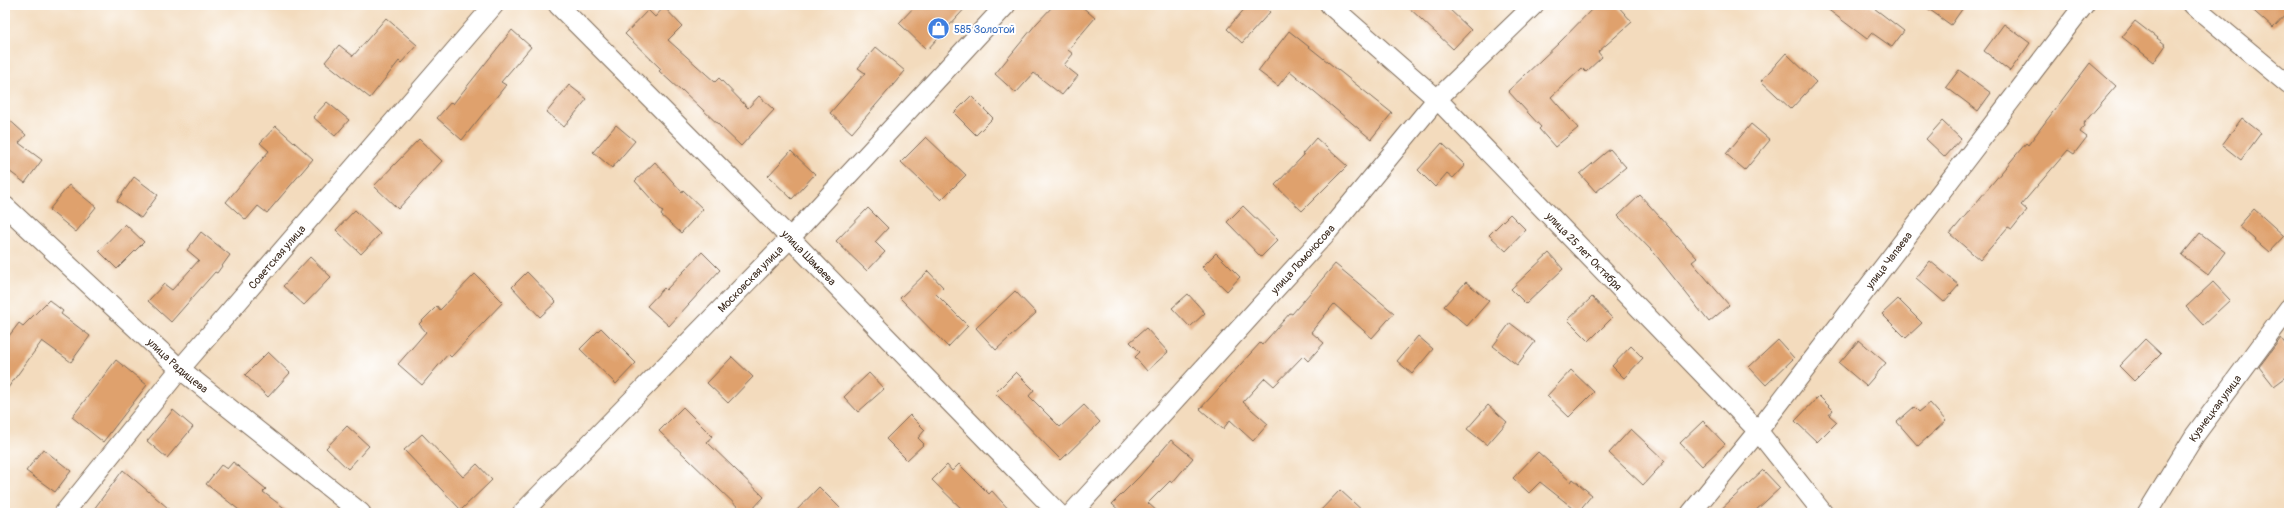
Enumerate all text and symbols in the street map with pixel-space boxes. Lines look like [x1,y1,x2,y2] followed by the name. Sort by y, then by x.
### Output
[925,16,951,42] shop icon: 585 Золотой
[954,23,1015,36] place label: 585 Золотой
[1543,209,1625,293] street label: улица 25 лет Октября
[246,222,308,292] street label: Советская улица
[1267,222,1337,297] street label: улица Ломоносова
[778,226,839,288] street label: улица Шамаева
[1862,229,1915,292] street label: улица Чапаева
[715,243,786,315] street label: Московская улица
[144,335,211,395] street label: улица Радищева
[2186,372,2244,444] street label: Кузнецкая улица

